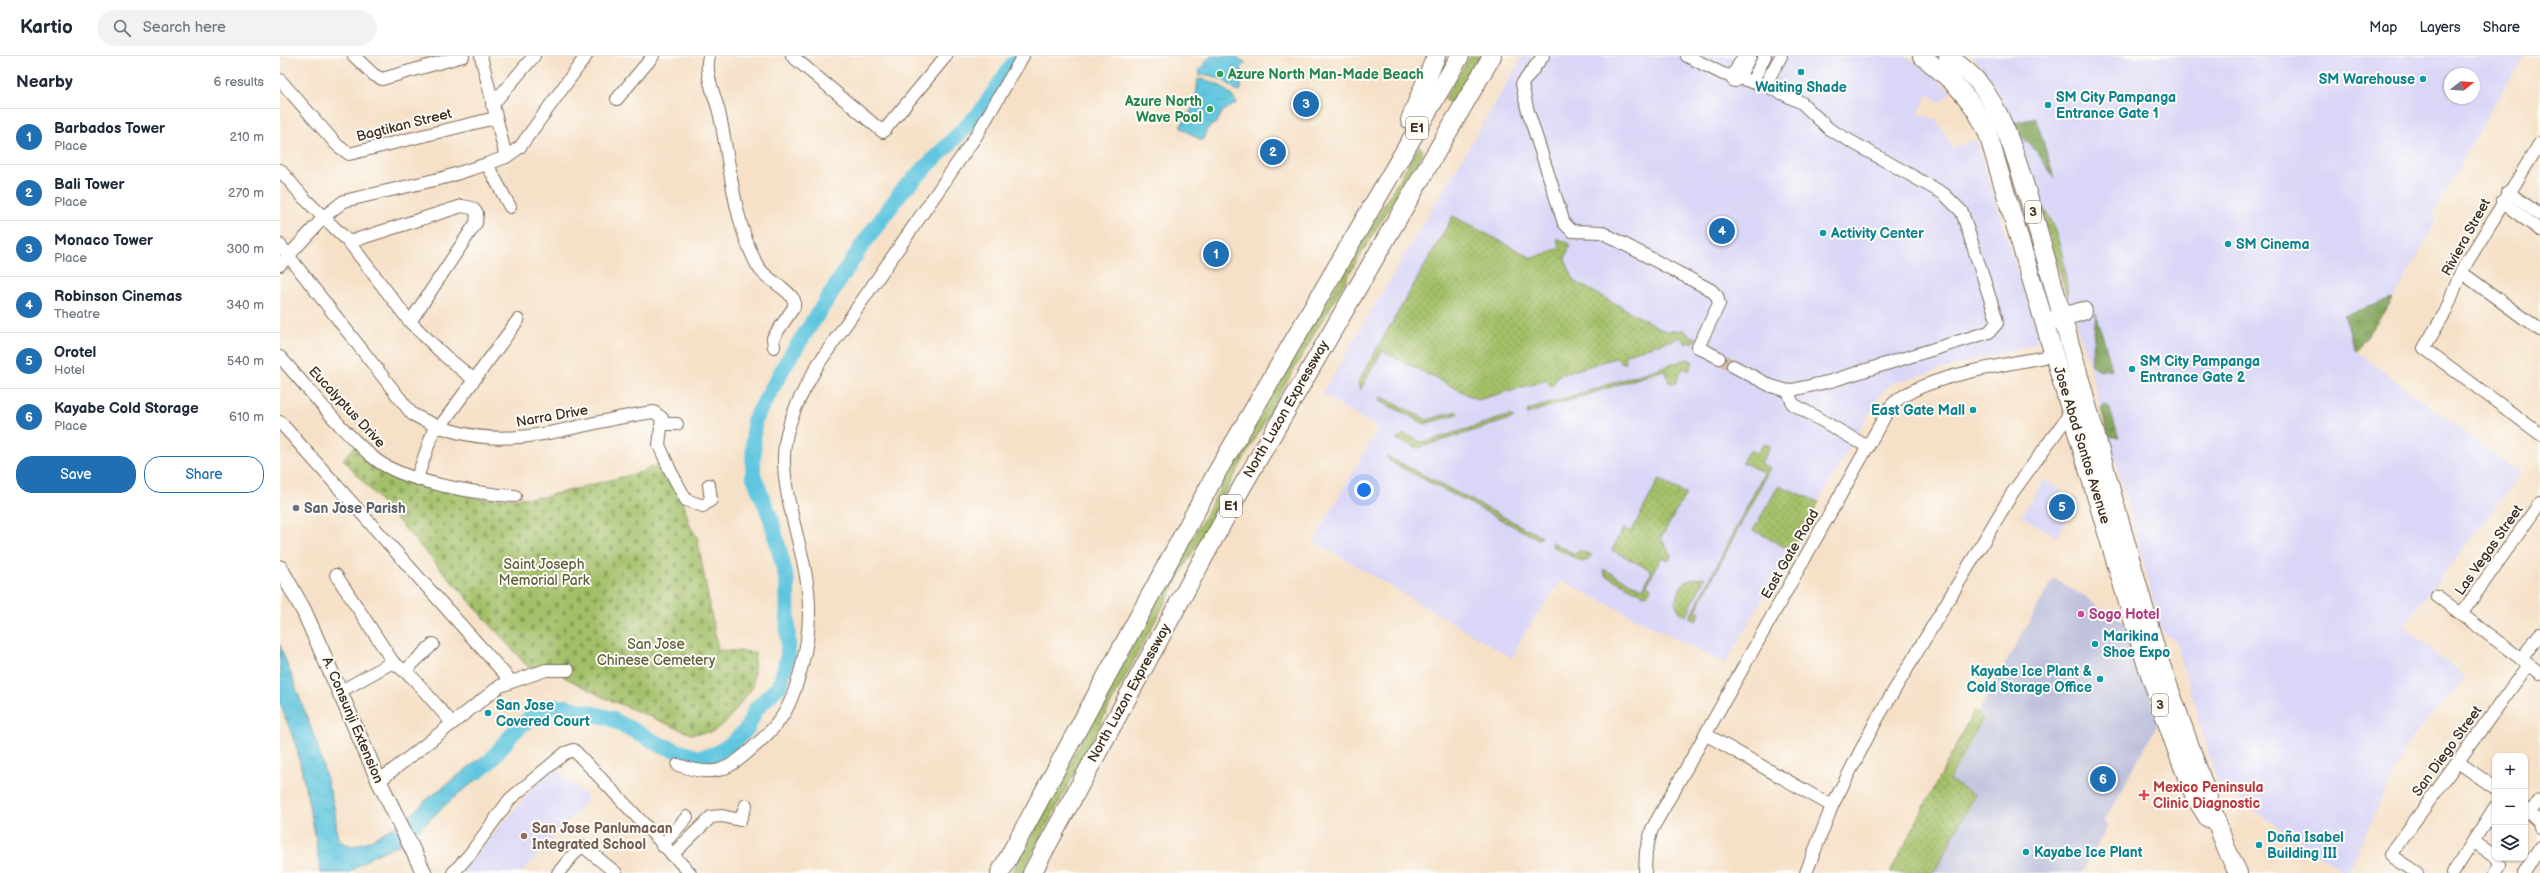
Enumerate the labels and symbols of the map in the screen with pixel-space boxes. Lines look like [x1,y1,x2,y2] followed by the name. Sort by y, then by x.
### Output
[1227,66,1424,83] place label: Azure North Man-Made Beach
[1796,67,1806,77] marker: Waiting Shade
[2444,68,2480,104] north arrow
[1215,69,1225,79] marker: Azure North Man-Made Beach
[2319,71,2415,88] place label: SM Warehouse
[2418,74,2428,84] marker: SM Warehouse
[1755,79,1847,96] place label: Waiting Shade
[1293,89,1319,119] pin: 3
[2056,89,2176,122] place label: SM City Pampanga Entrance Gate 1
[1124,93,1202,126] place label: Azure North Wave Pool
[2043,100,2053,110] marker: SM City Pampanga Entrance Gate 1
[1205,104,1215,114] marker: Azure North Wave Pool
[355,105,454,145] street label: Bagtikan Street
[1406,117,1428,139] road number: E1
[1260,137,1286,167] pin: 2
[2438,195,2495,279] street label: Riviera Street
[2025,201,2041,223] road number: 3
[1709,216,1735,246] pin: 4
[1830,225,1924,242] place label: Activity Center
[1818,228,1828,238] marker: Activity Center
[2236,236,2310,253] place label: SM Cinema
[1203,239,1229,269] pin: 1
[2223,239,2233,249] marker: SM Cinema
[1240,337,1333,481] street label: North Luzon Expressway
[2140,353,2260,386] place label: SM City Pampanga Entrance Gate 2
[305,363,389,451] street label: Eucalyptus Drive
[2050,364,2114,526] street label: Jose Abad Santos Avenue
[2127,364,2137,374] marker: SM City Pampanga Entrance Gate 2
[515,401,589,431] street label: Narra Drive
[1871,402,1965,419] place label: East Gate Mall
[1968,405,1978,415] marker: East Gate Mall
[1354,480,1374,500] your location
[2049,492,2075,522] pin: 5
[1220,495,1242,517] road number: E1
[304,500,406,517] place label: San Jose Parish
[2451,501,2527,599] street label: Las Vegas Street
[291,503,301,513] marker: San Jose Parish
[1758,506,1822,602] street label: East Gate Road
[498,556,590,589] park label: Saint Joseph Memorial Park
[2089,606,2160,623] place label: Sogo Hotel
[2076,609,2086,619] marker: Sogo Hotel
[1084,620,1175,765] street label: North Luzon Expressway
[2103,628,2170,661] place label: Marikina Shoe Expo
[597,636,716,669] park label: San Jose Chinese Cemetery
[2090,639,2100,649] marker: Marikina Shoe Expo
[319,654,387,786] street label: A. Consunji Extension
[1967,663,2092,696] place label: Kayabe Ice Plant & Cold Storage Office
[2095,674,2105,684] marker: Kayabe Ice Plant & Cold Storage Office
[2152,694,2168,716] road number: 3
[496,697,590,730] place label: San Jose Covered Court
[2408,702,2486,800] street label: San Diego Street
[483,708,493,718] marker: San Jose Covered Court
[2090,764,2116,794] pin: 6
[2153,779,2264,812] place label: Mexico Peninsula Clinic Diagnostic
[2138,789,2150,801] marker: Mexico Peninsula Clinic Diagnostic
[532,820,673,853] place label: San Jose Panlumacan Integrated School
[2267,829,2344,862] place label: Doña Isabel Building III
[519,831,529,841] marker: San Jose Panlumacan Integrated School
[2254,840,2264,850] marker: Doña Isabel Building III
[2034,844,2143,861] place label: Kayabe Ice Plant
[2021,847,2031,857] marker: Kayabe Ice Plant

